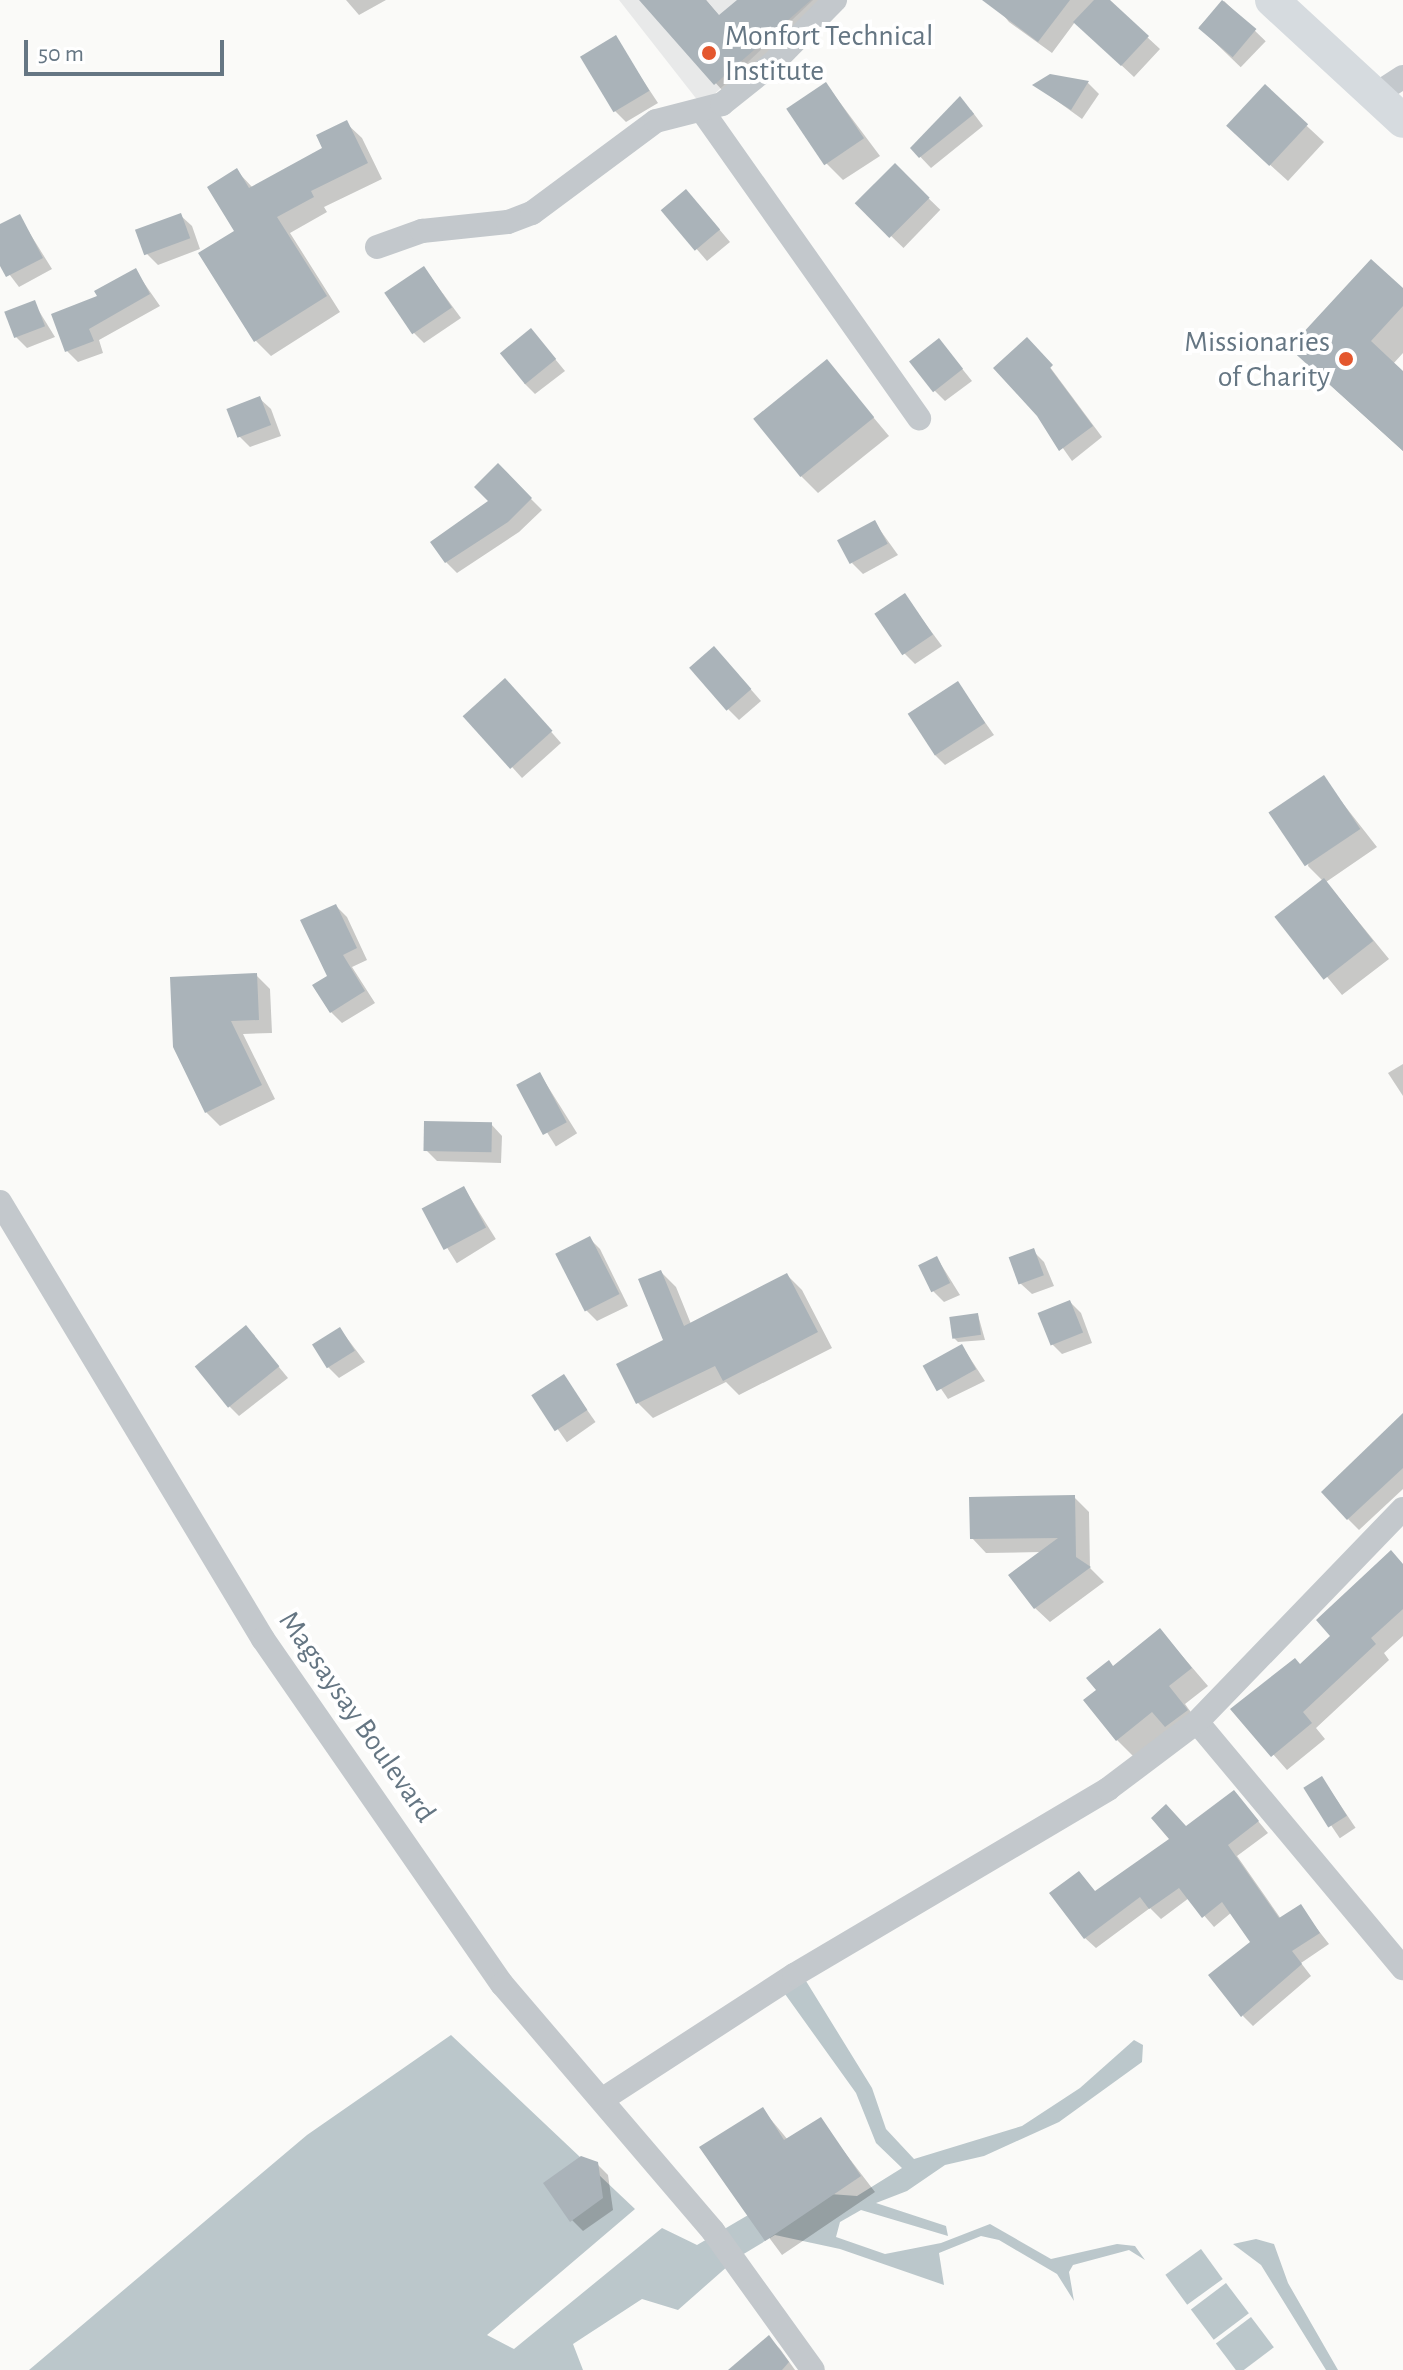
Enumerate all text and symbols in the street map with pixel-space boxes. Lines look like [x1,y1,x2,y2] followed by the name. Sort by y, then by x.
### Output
[725,18,934,88] place label: Monfort Technical Institute
[28,24,228,74] scale bar
[38,42,84,66] text: 50 m
[700,44,718,62] marker: Monfort Technical Institute
[1184,324,1330,394] place label: Missionaries of Charity
[1337,350,1355,368] marker: Missionaries of Charity
[271,1604,443,1830] street label: Magsaysay Boulevard

